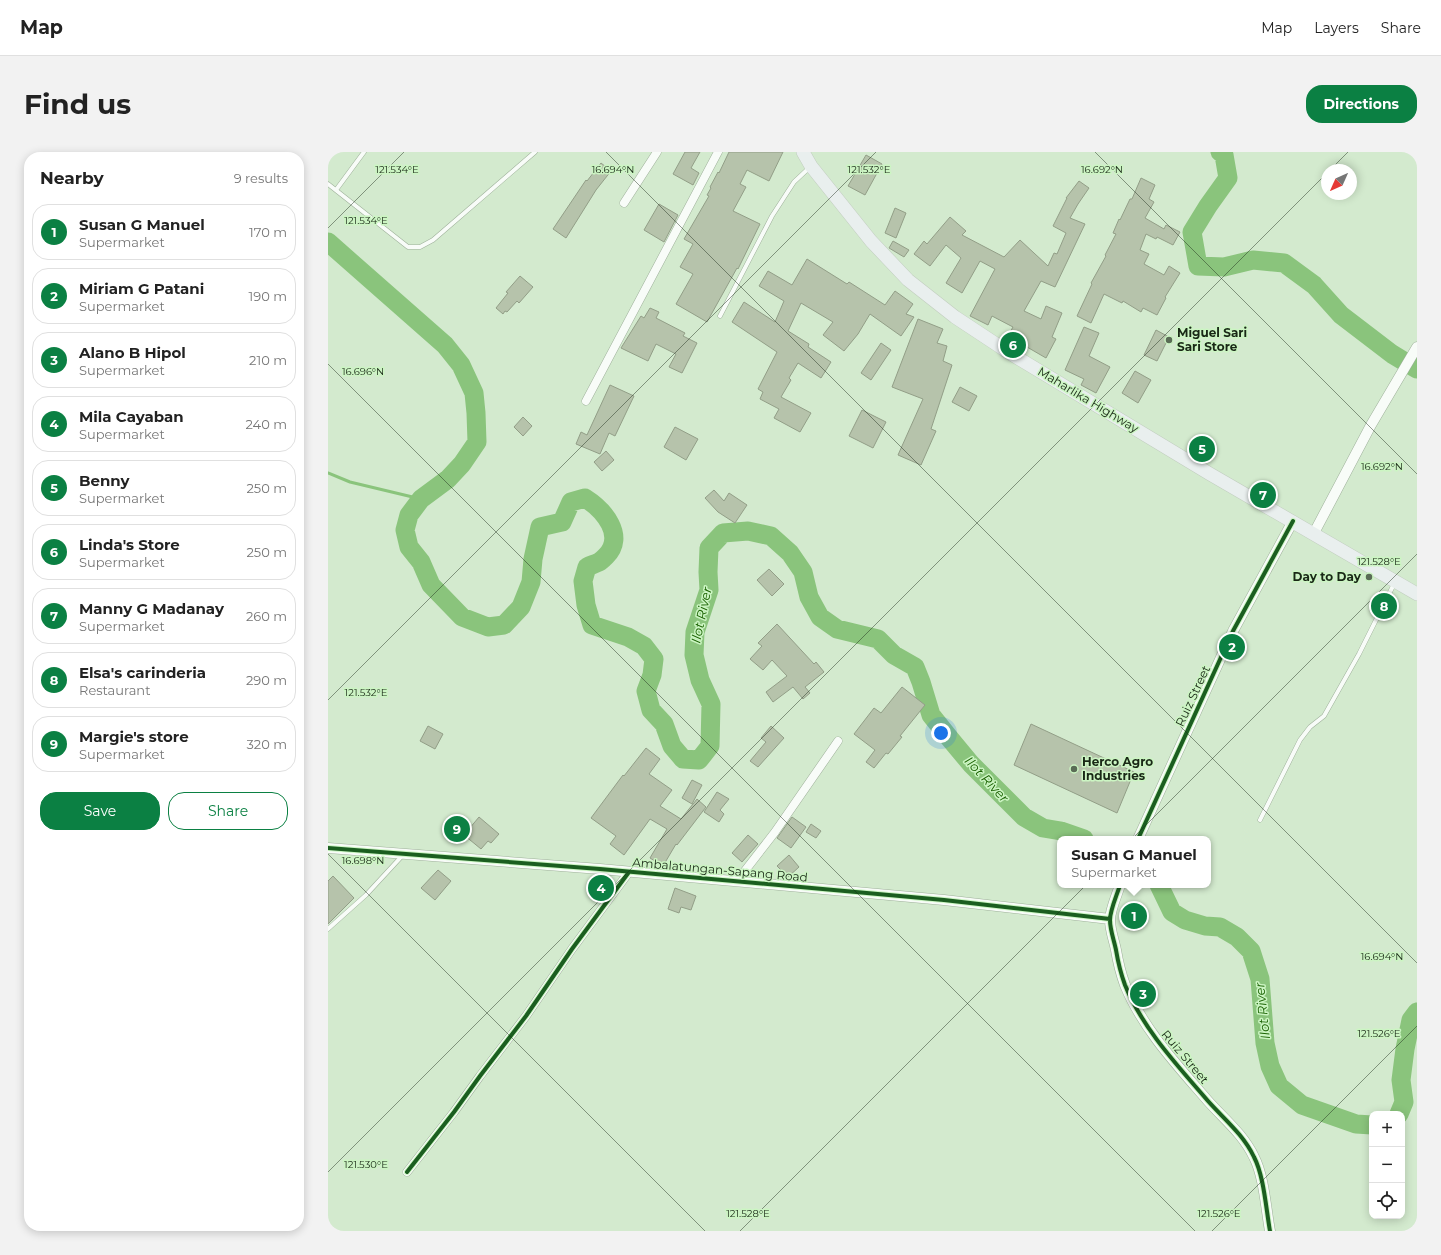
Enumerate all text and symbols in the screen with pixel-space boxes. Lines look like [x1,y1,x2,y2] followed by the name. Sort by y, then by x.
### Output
[20,16,63,39] text: Map
[1261,19,1292,37] text: Map
[1314,19,1359,37] text: Layers
[1381,19,1421,37] text: Share
[1306,85,1417,123] button: Directions
[24,87,131,121] text: Find us
[375,163,419,176] text: 121.534°E
[592,163,634,176] text: 16.694°N
[848,163,891,176] text: 121.532°E
[1081,163,1123,176] text: 16.692°N
[1321,164,1357,200] north arrow
[40,168,104,188] text: Nearby
[234,170,288,186] text: 9 results
[344,214,388,227] text: 121.534°E
[79,215,205,234] text: Susan G Manuel
[51,224,57,240] text: 1
[249,224,287,240] text: 170 m
[79,234,165,250] text: Supermarket
[79,279,204,298] text: Miriam G Patani
[50,288,58,304] text: 2
[249,288,287,304] text: 190 m
[79,298,165,314] text: Supermarket
[1177,325,1247,354] place label: Miguel Sari Sari Store
[1000,330,1026,360] pin: 6
[1164,335,1174,345] marker: Miguel Sari Sari Store
[79,343,186,362] text: Alano B Hipol
[50,352,58,368] text: 3
[249,352,287,368] text: 210 m
[79,362,165,378] text: Supermarket
[1035,364,1142,436] street label: Maharlika Highway
[342,365,384,378] text: 16.696°N
[79,407,184,426] text: Mila Cayaban
[50,416,58,432] text: 4
[246,416,287,432] text: 240 m
[79,426,165,442] text: Supermarket
[1189,434,1215,464] pin: 5
[1361,460,1403,473] text: 16.692°N
[79,471,130,490] text: Benny
[50,480,58,496] text: 5
[246,480,287,496] text: 250 m
[1250,480,1276,510] pin: 7
[79,490,165,506] text: Supermarket
[79,535,180,554] text: Linda's Store
[50,544,58,560] text: 6
[246,544,287,560] text: 250 m
[79,554,165,570] text: Supermarket
[1357,555,1401,568] text: 121.528°E
[1293,569,1362,584] place label: Day to Day
[1364,572,1374,582] marker: Day to Day
[687,585,715,645] water label: Ilot River
[1371,591,1397,621] pin: 8
[79,599,224,618] text: Manny G Madanay
[50,608,58,624] text: 7
[246,608,287,624] text: 260 m
[79,618,165,634] text: Supermarket
[1219,632,1245,662] pin: 2
[79,663,206,682] text: Elsa's carinderia
[1172,663,1213,729] street label: Ruiz Street
[50,672,58,688] text: 8
[246,672,287,688] text: 290 m
[79,682,150,698] text: Restaurant
[345,686,388,699] text: 121.532°E
[931,723,951,743] your location
[79,727,189,746] text: Margie's store
[50,736,58,752] text: 9
[247,736,287,752] text: 320 m
[79,746,165,762] text: Supermarket
[962,753,1013,806] water label: Ilot River
[1082,754,1153,783] place label: Herco Agro Industries
[1069,764,1079,774] marker: Herco Agro Industries
[40,792,160,830] button: Save
[168,792,288,830] button: Share
[444,814,470,844] pin: 9
[1057,836,1211,888] popup
[1071,845,1197,864] text: Susan G Manuel
[342,854,384,867] text: 16.698°N
[632,854,808,885] street label: Ambalatungan-Sapang Road
[1071,864,1157,880] text: Supermarket
[588,873,614,903] pin: 4
[1121,901,1147,931] pin: 1
[1361,950,1403,963] text: 16.694°N
[1130,979,1156,1009] pin: 3
[1251,981,1273,1040] water label: Ilot River
[1159,1027,1212,1087] street label: Ruiz Street
[1357,1027,1401,1040] text: 121.526°E
[1369,1111,1405,1219] map controls
[1369,1111,1405,1147] button: +
[1369,1147,1405,1183] button: −
[344,1158,388,1171] text: 121.530°E
[1369,1183,1405,1219] button: locate
[726,1207,770,1220] text: 121.528°E
[1197,1207,1241,1220] text: 121.526°E

